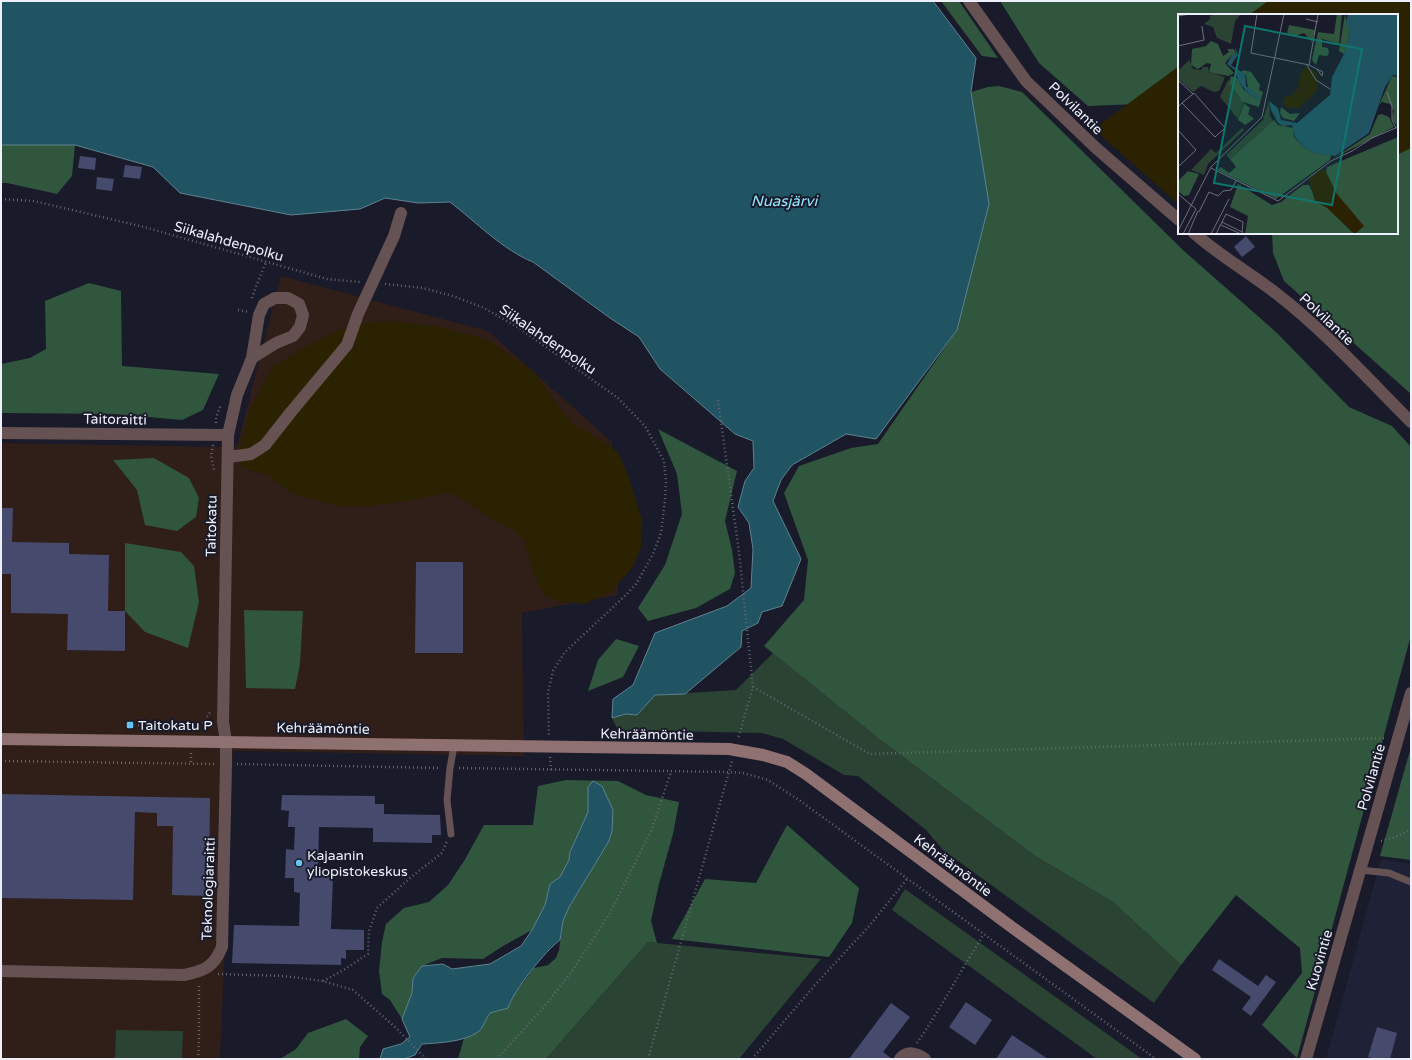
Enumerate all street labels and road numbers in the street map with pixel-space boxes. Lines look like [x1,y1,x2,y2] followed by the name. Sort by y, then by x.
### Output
[1045,78,1106,138] street label: Polvilantie
[172,218,286,265] street label: Siikalahdenpolku
[1296,290,1358,349] street label: Polvilantie
[496,301,599,378] street label: Siikalahdenpolku
[83,410,147,429] street label: Taitoraitti
[202,495,221,557] street label: Taitokatu
[276,719,370,738] street label: Kehräämöntie
[600,725,694,744] street label: Kehräämöntie
[1354,742,1389,812] street label: Polvilantie
[910,830,995,900] street label: Kehräämöntie
[198,837,219,941] street label: Teknologiaraitti
[1303,928,1336,992] street label: Kuovintie

